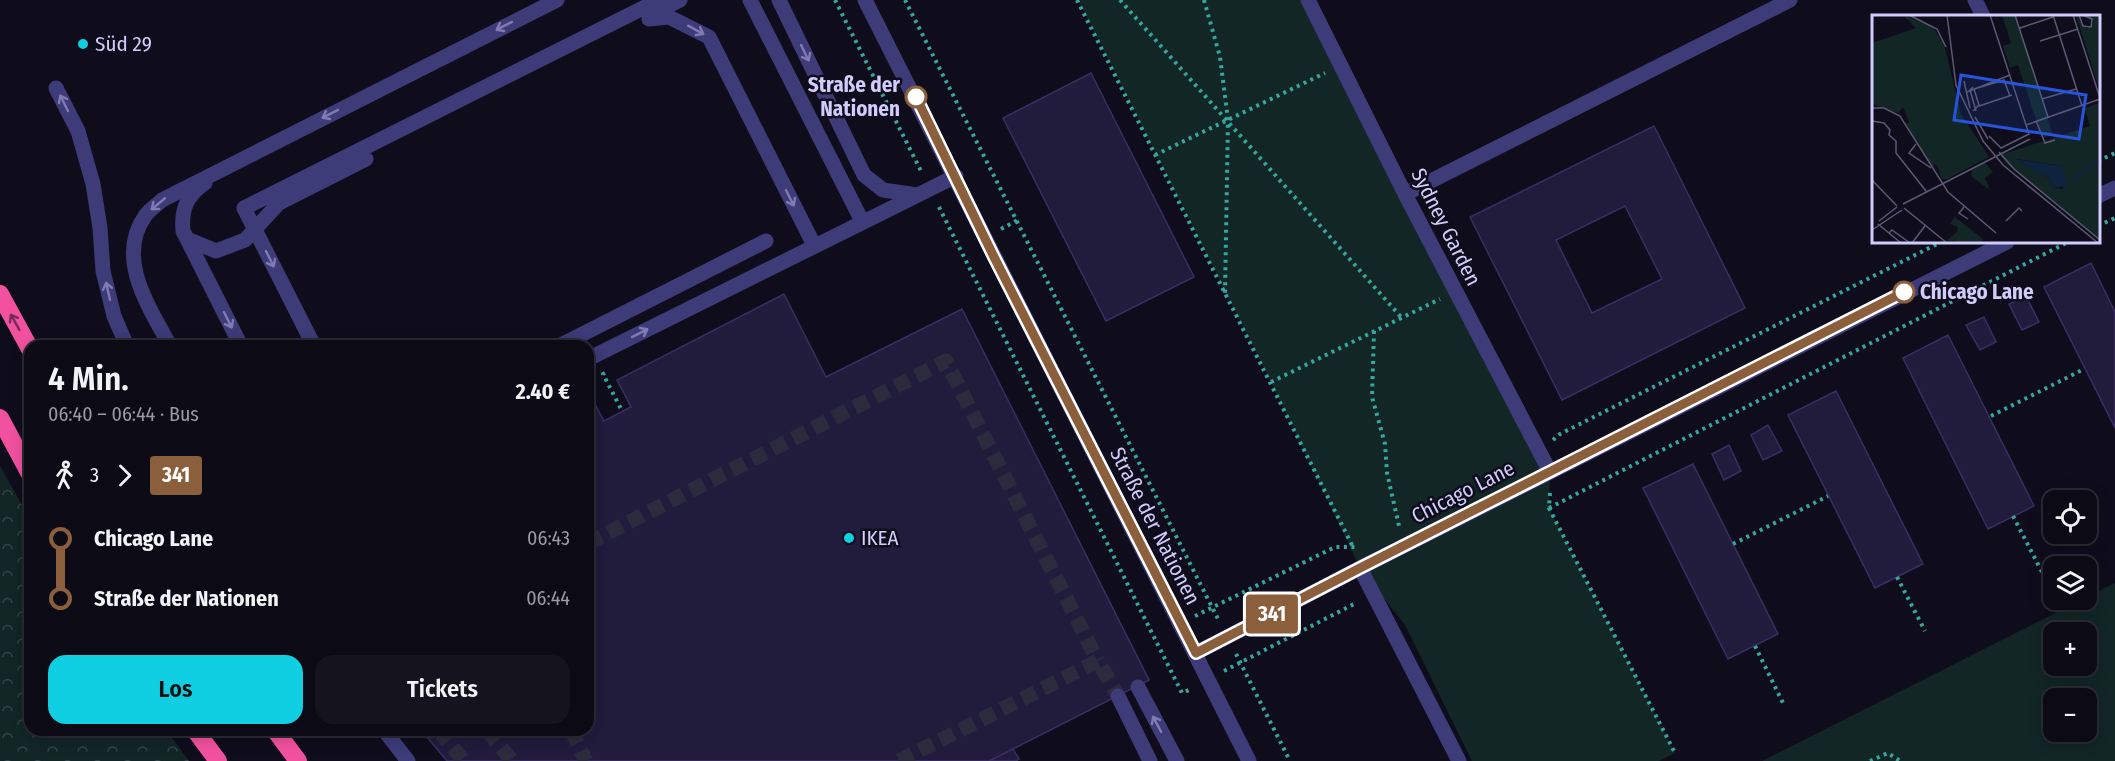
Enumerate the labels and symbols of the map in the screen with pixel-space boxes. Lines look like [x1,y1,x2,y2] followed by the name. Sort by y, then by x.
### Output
[1872,15,2100,243] inset map
[496,21,514,33] one-way arrow
[686,25,704,36] one-way arrow
[95,31,152,57] place label: Süd 29
[76,37,90,51] marker: Süd 29
[799,43,811,61] one-way arrow
[808,72,900,122] place label: Straße der Nationen
[905,86,927,108] marker: Straße der Nationen
[58,95,70,112] one-way arrow
[322,108,339,120] one-way arrow
[1405,164,1487,290] street label: Sydney Garden
[784,189,796,207] one-way arrow
[150,198,166,211] one-way arrow
[264,250,276,267] one-way arrow
[1920,279,2034,305] place label: Chicago Lane
[1893,281,1915,303] marker: Chicago Lane
[102,282,113,302] one-way arrow
[223,311,235,329] one-way arrow
[9,314,21,331] one-way arrow
[631,327,649,338] one-way arrow
[1104,443,1206,609] street label: Straße der Nationen
[1407,455,1519,529] street label: Chicago Lane
[861,525,899,551] place label: IKEA
[842,531,856,545] marker: IKEA
[1238,594,1306,634] line badge: 341
[1151,715,1163,733] one-way arrow

